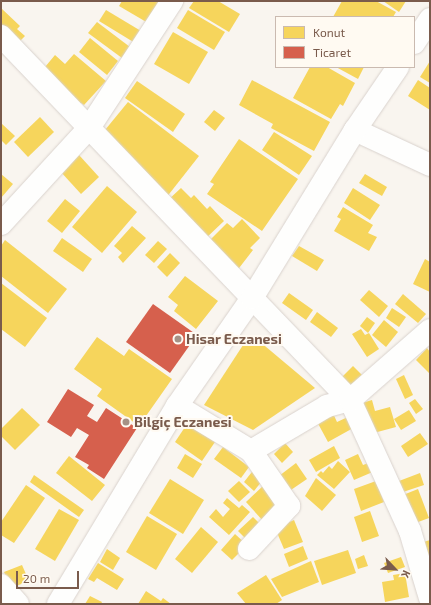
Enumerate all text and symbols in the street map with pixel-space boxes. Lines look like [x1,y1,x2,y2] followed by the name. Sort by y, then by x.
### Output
[275,16,415,68] legend
[313,25,345,39] text: Konut
[313,45,351,59] text: Ticaret
[186,331,282,347] place label: Hisar Eczanesi
[173,334,183,344] marker: Hisar Eczanesi
[134,414,232,430] place label: Bilgiç Eczanesi
[121,417,131,427] marker: Bilgiç Eczanesi
[375,549,415,589] north arrow
[18,563,81,589] scale bar
[399,568,414,580] text: K
[23,571,50,585] text: 20 m

